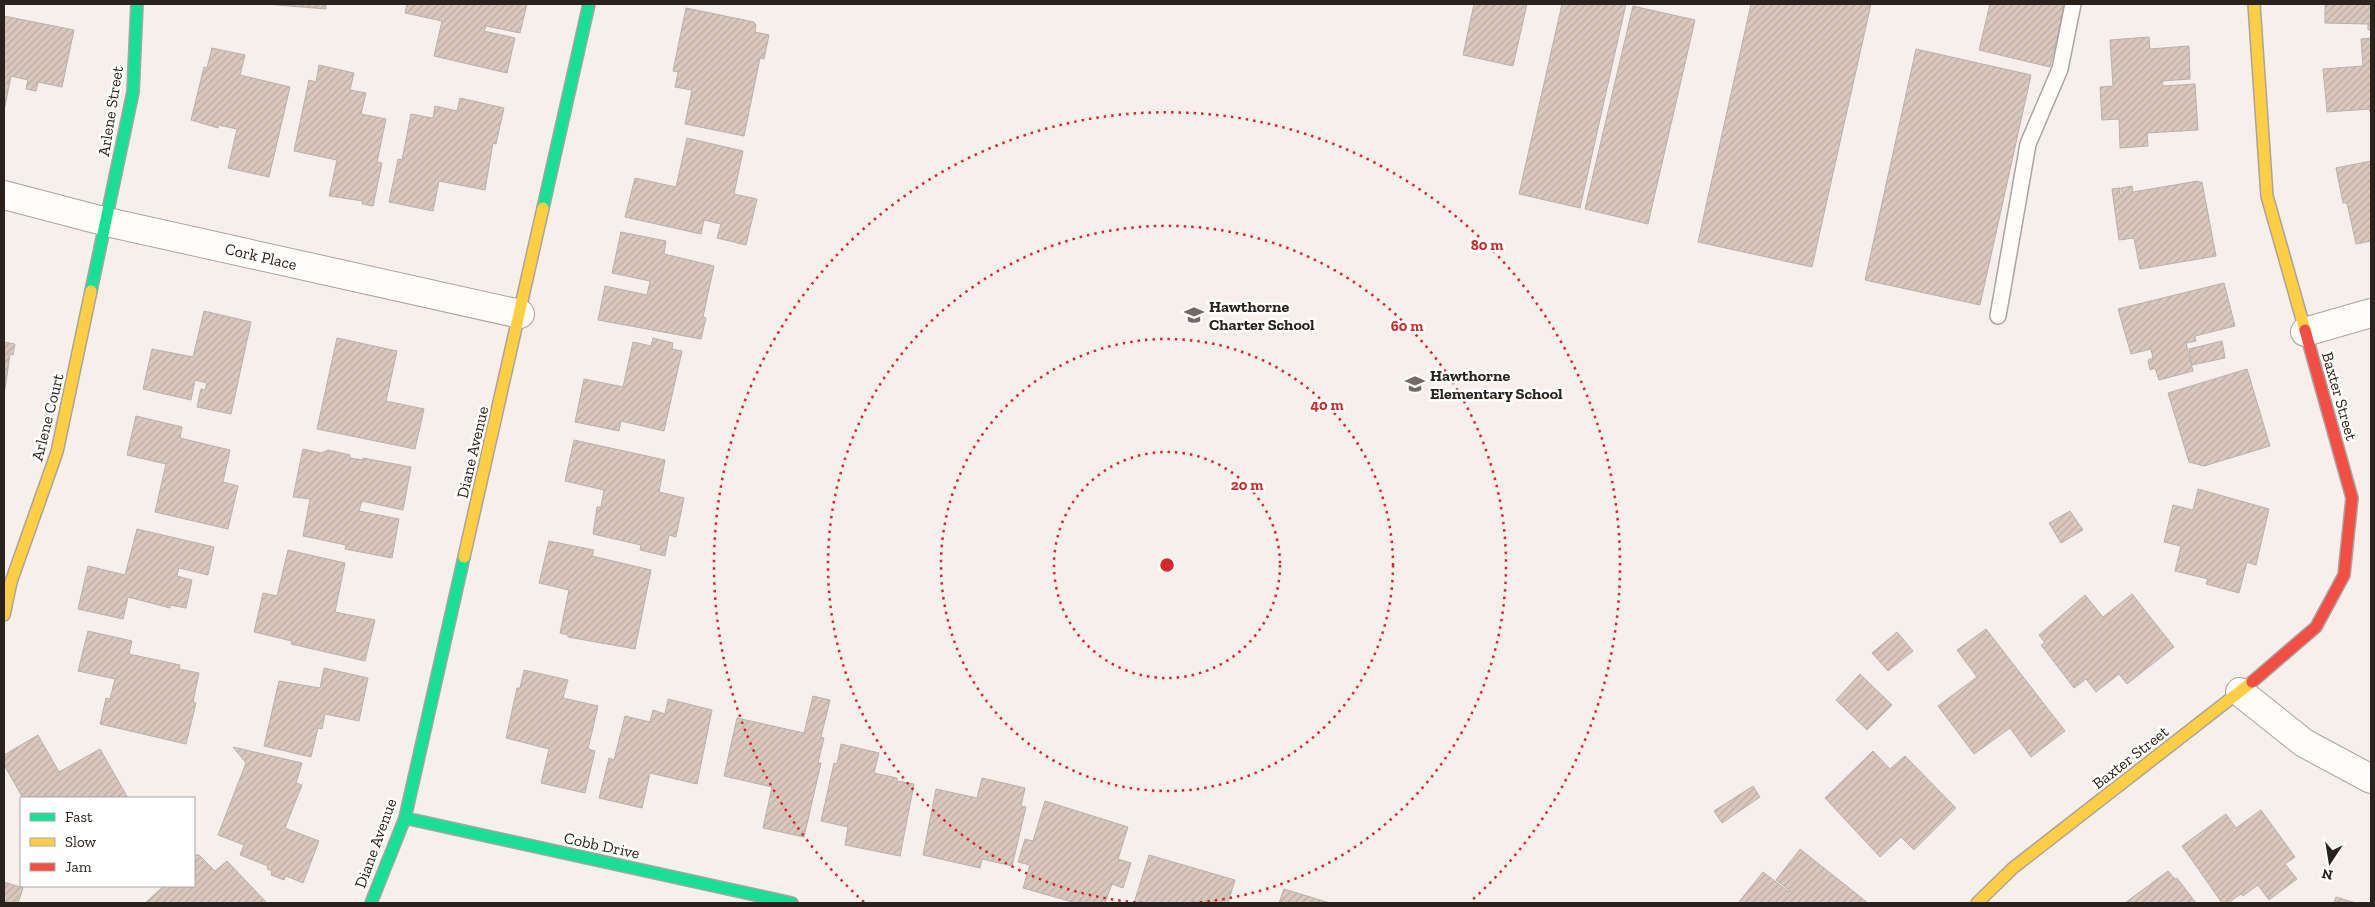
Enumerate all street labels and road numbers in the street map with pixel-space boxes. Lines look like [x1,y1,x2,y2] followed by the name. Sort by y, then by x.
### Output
[94,64,127,158] street label: Arlene Street
[223,239,299,274] street label: Cork Place
[2318,350,2361,443] street label: Baxter Street
[27,371,68,463] street label: Arlene Court
[453,404,492,500] street label: Diane Avenue
[2088,722,2172,793] street label: Baxter Street
[350,796,400,891] street label: Diane Avenue
[562,828,641,863] street label: Cobb Drive

